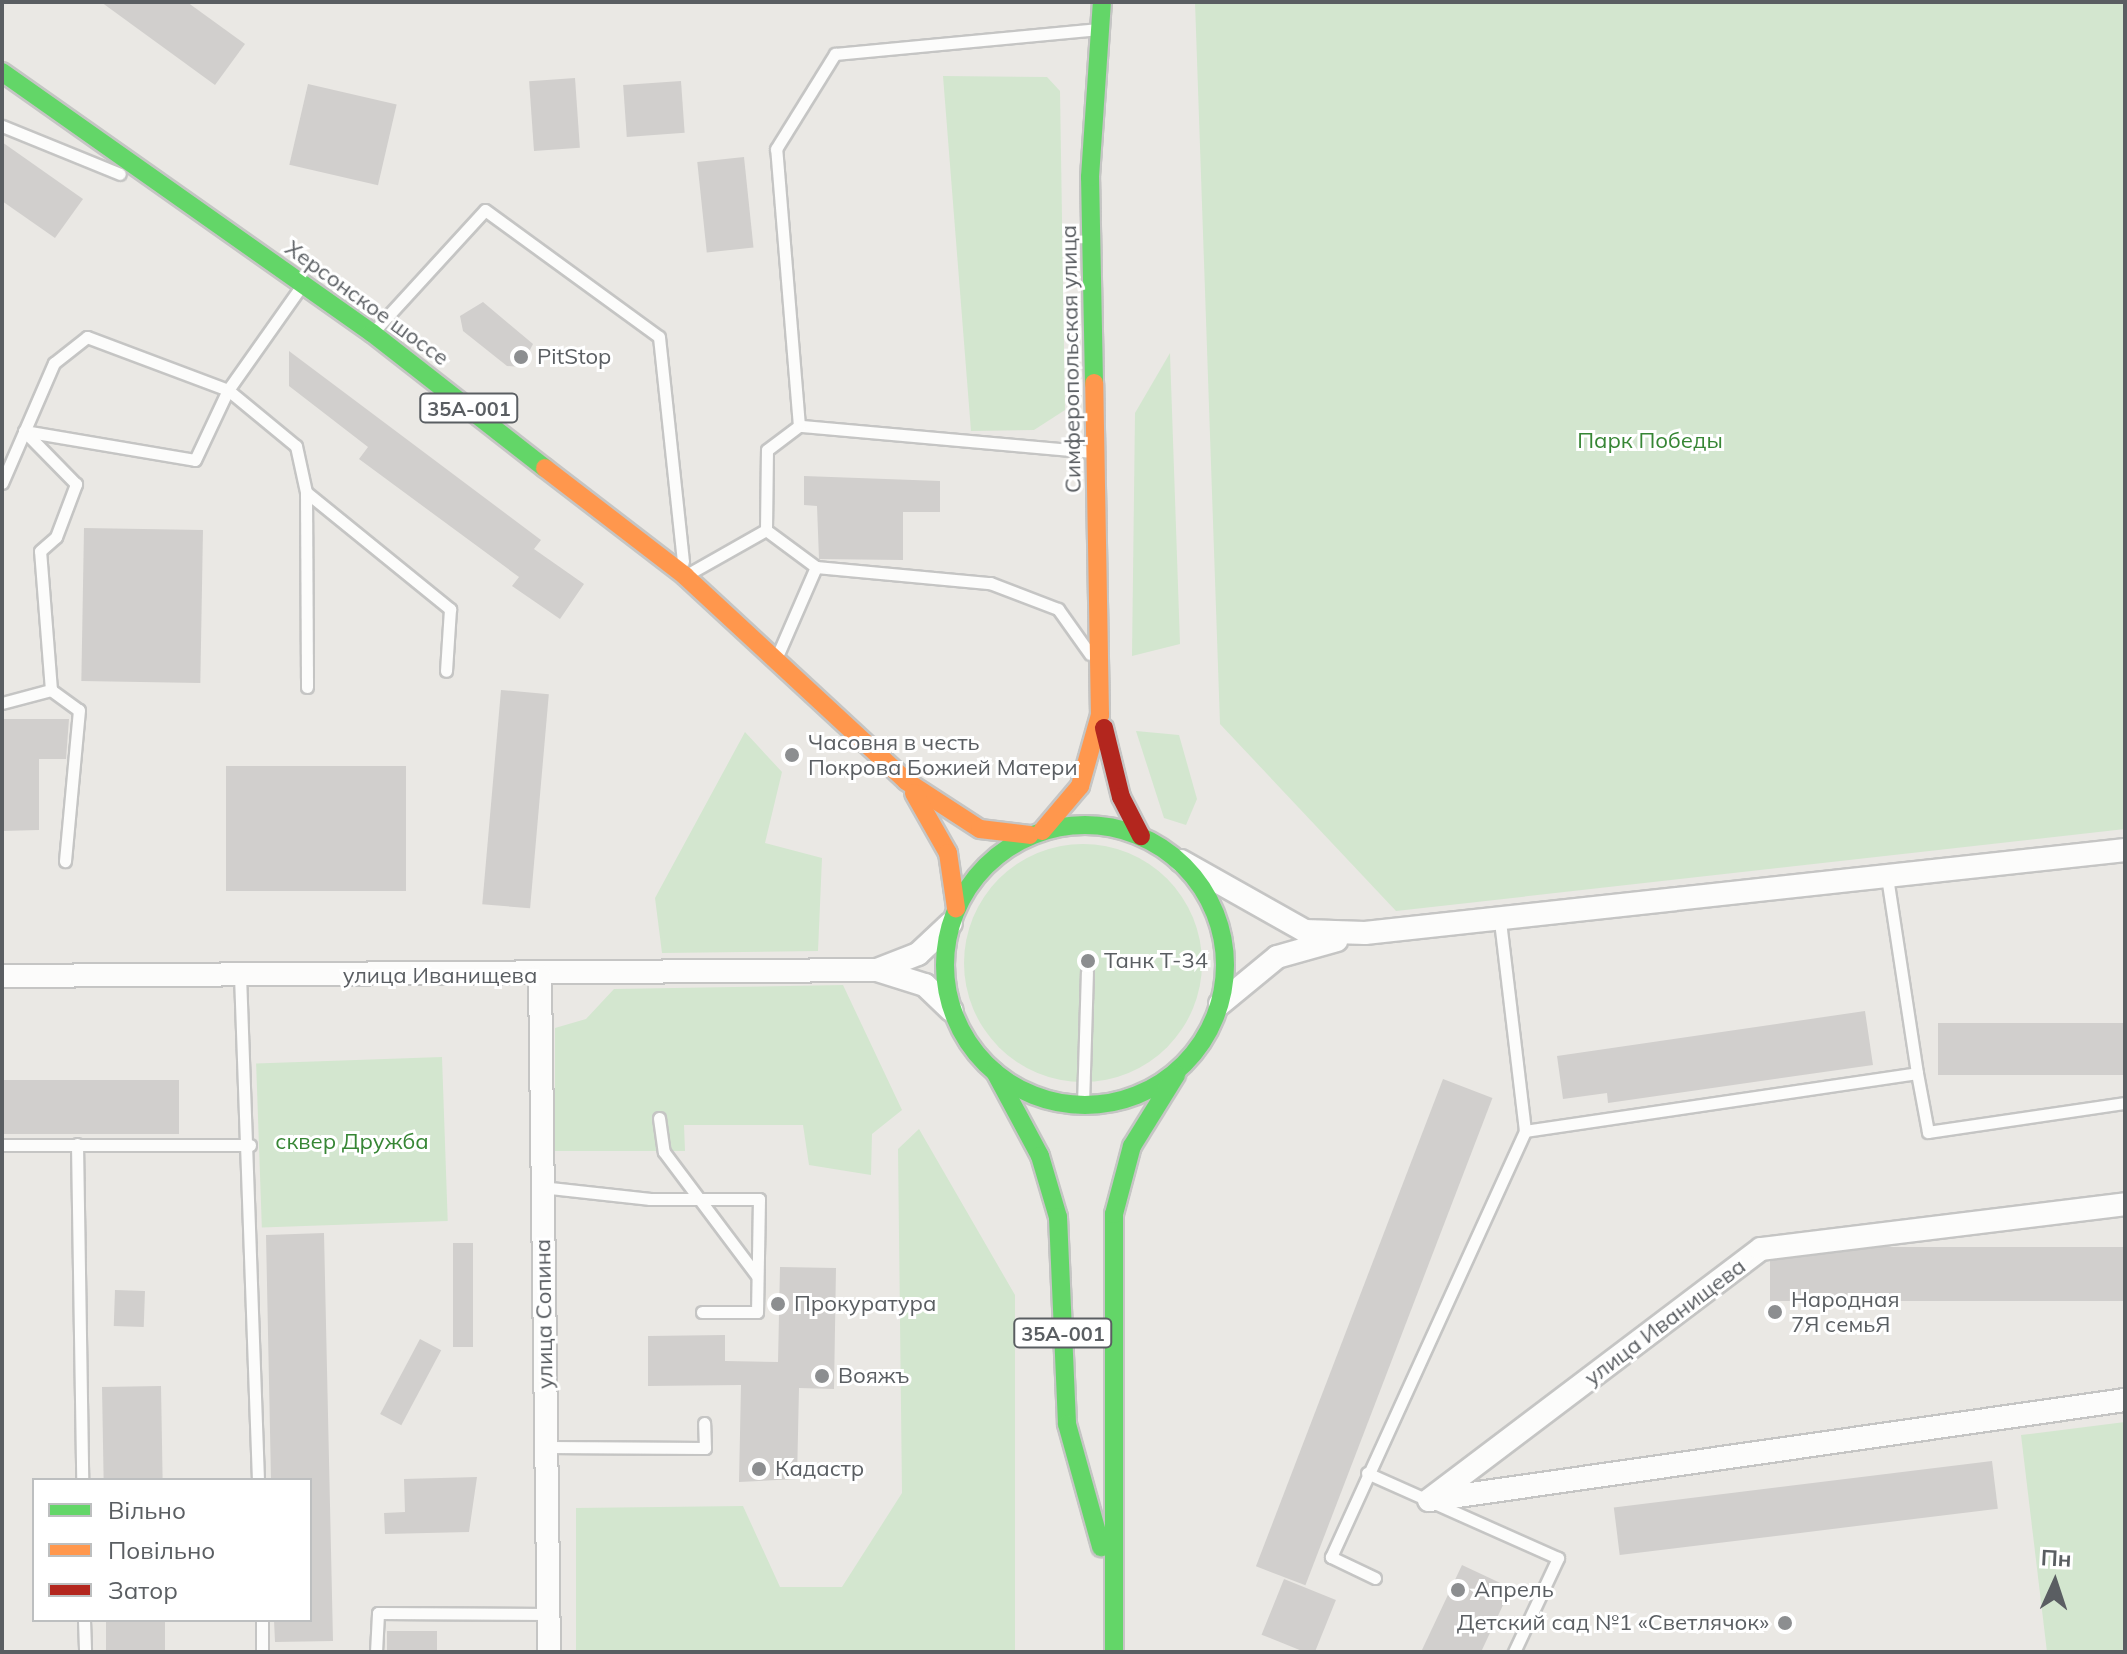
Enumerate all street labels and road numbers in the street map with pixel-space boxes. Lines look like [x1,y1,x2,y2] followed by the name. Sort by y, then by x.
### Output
[1055,225,1087,493] street label: Симферопольская улица
[280,235,454,371] street label: Херсонское шоссе
[419,392,519,424] road number: 35А-001
[343,963,537,989] street label: улица Иванищева
[529,1239,559,1389] street label: улица Сопина
[1579,1253,1751,1391] street label: улица Иванищева
[1013,1317,1113,1349] road number: 35А-001

